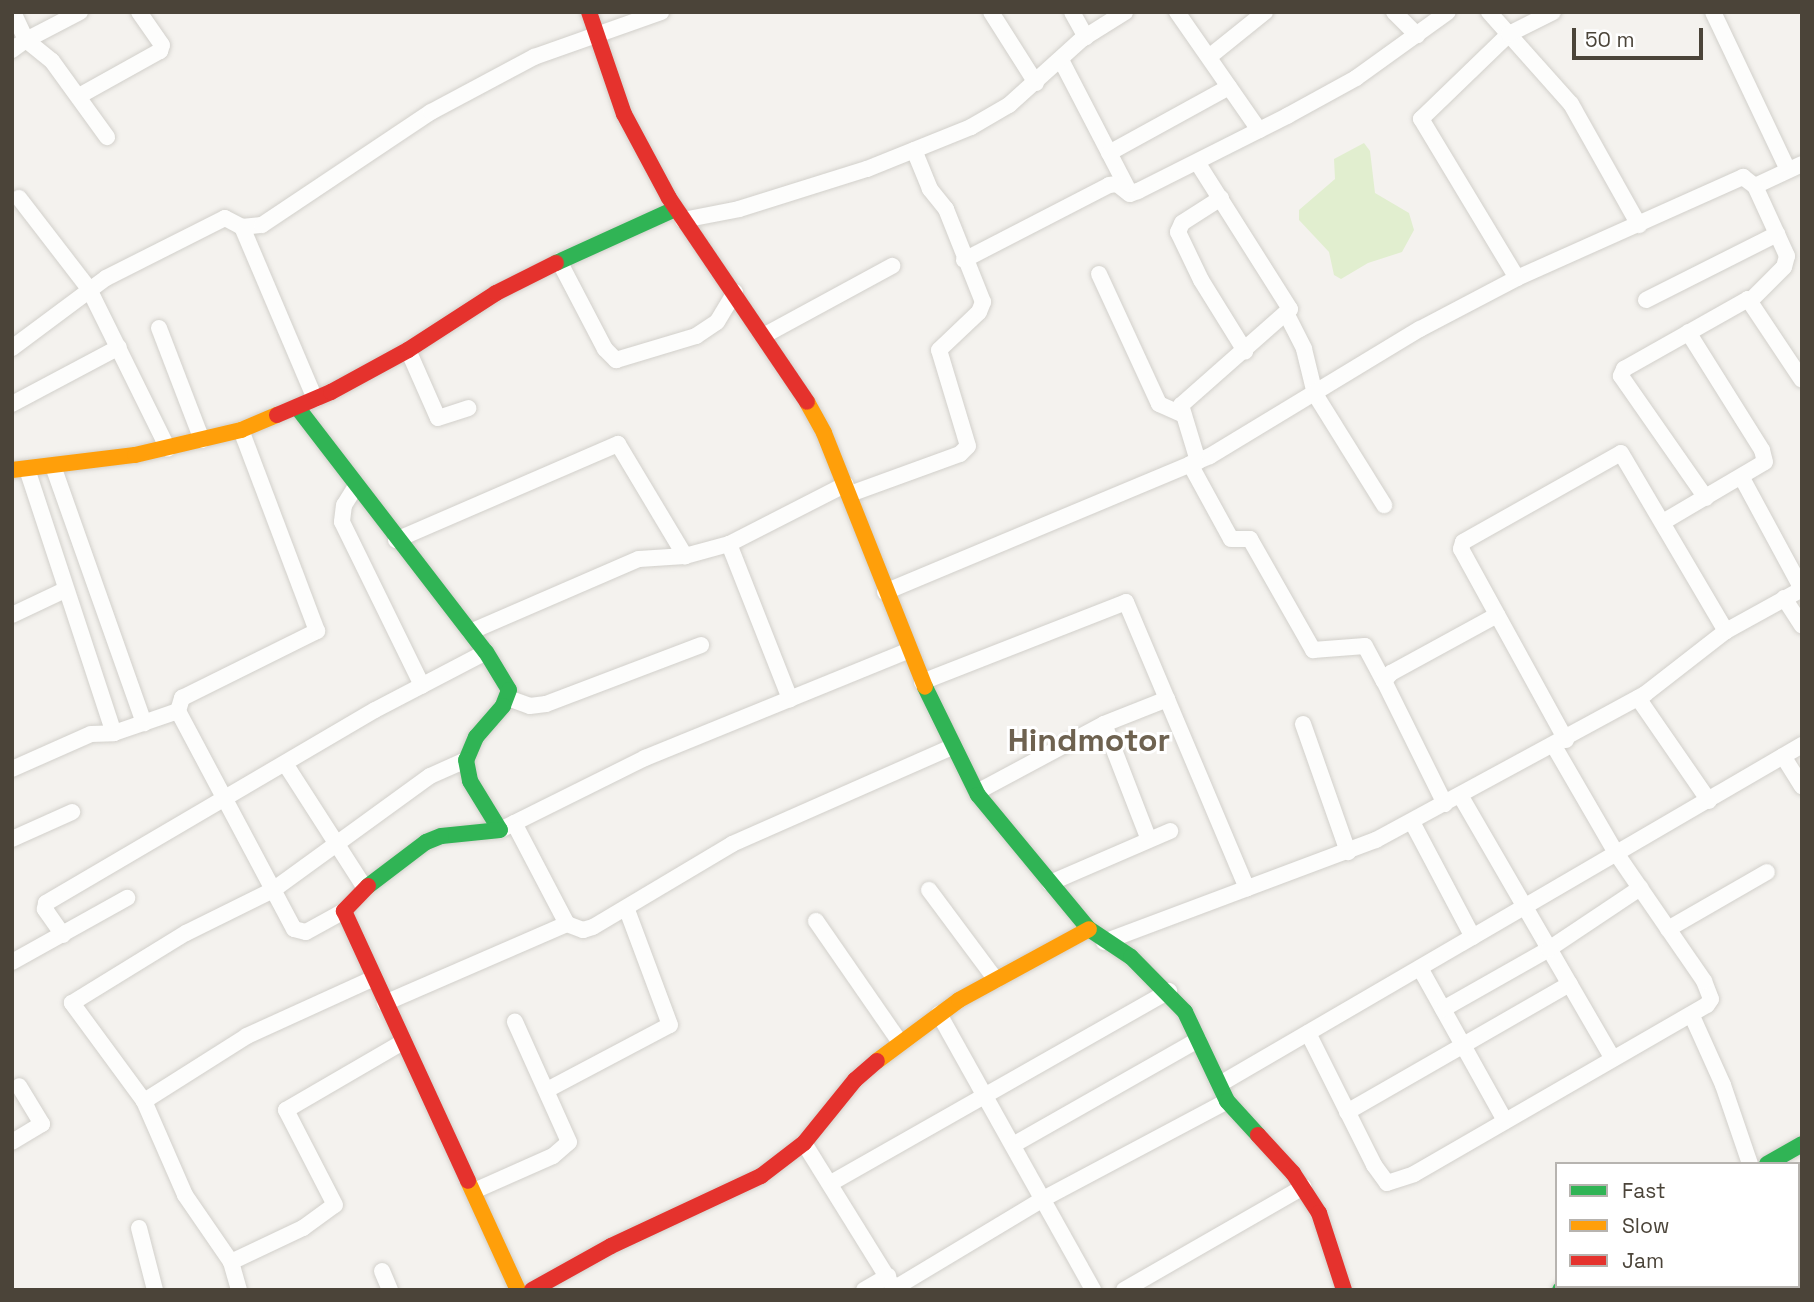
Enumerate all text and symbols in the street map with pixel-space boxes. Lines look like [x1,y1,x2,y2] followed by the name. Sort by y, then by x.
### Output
[1576,14,1707,58] scale bar
[1585,26,1635,53] text: 50 m
[1008,721,1170,759] district label: Hindmotor
[1555,1162,1800,1288] legend
[1622,1177,1666,1204] text: Fast
[1622,1212,1670,1239] text: Slow
[1622,1247,1664,1274] text: Jam

